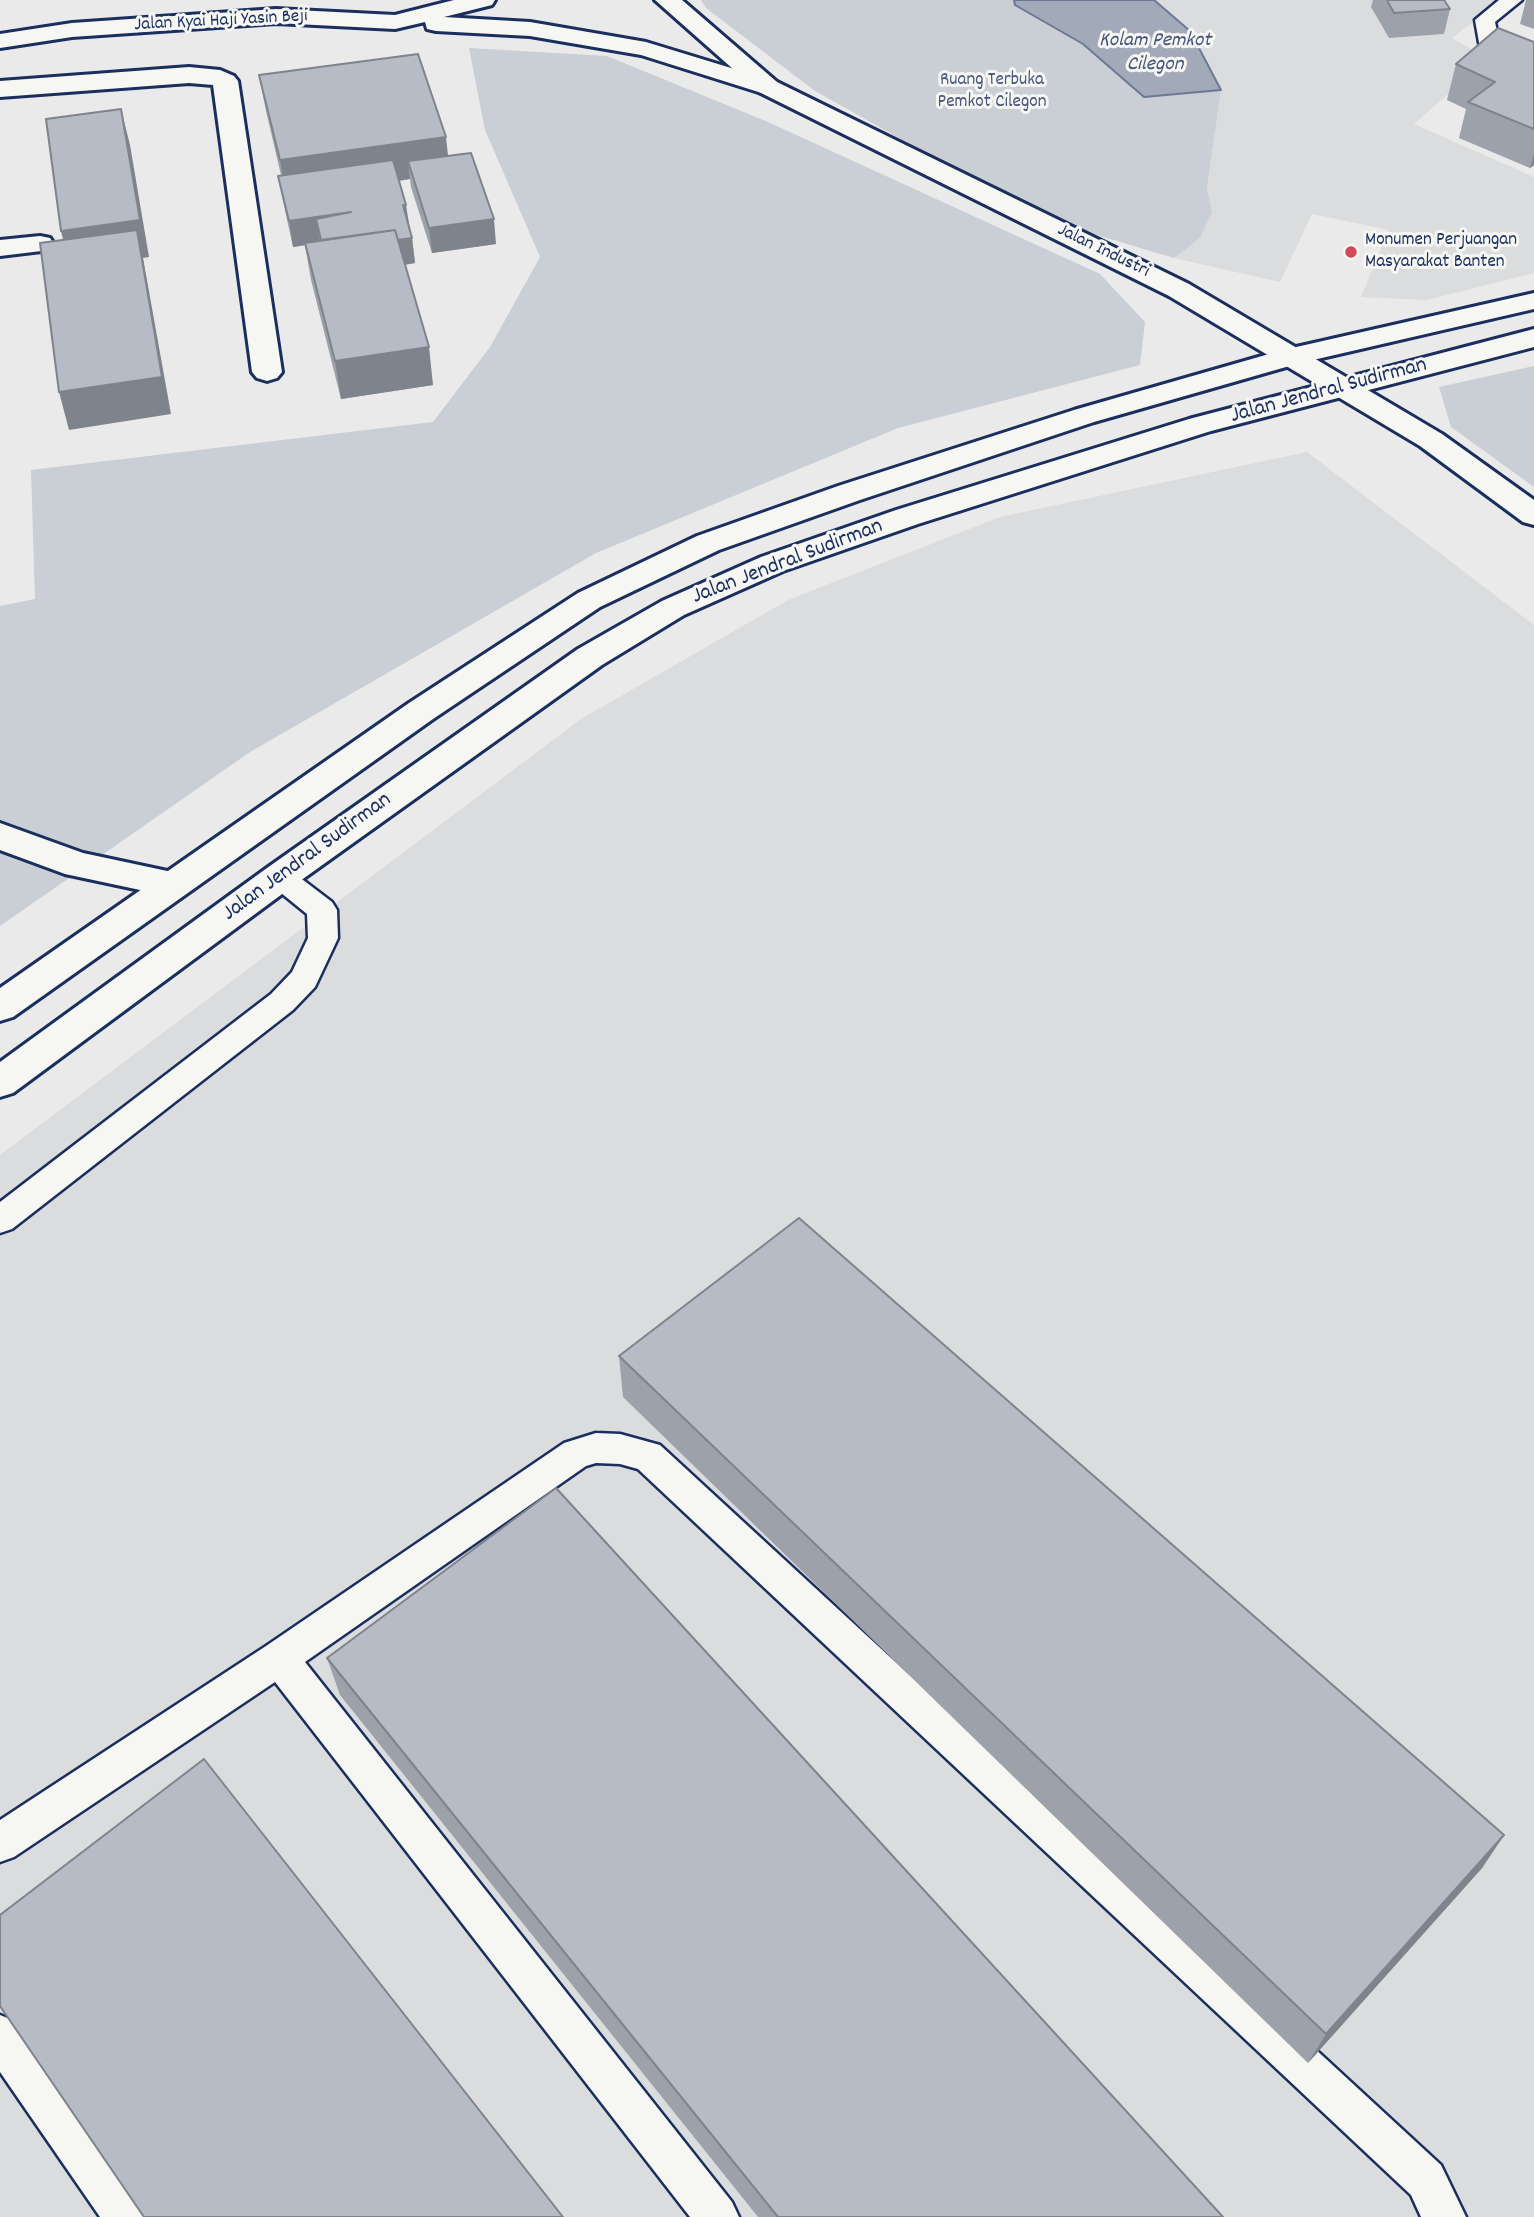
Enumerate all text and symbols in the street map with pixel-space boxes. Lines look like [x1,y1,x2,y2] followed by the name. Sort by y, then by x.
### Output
[134,6,308,38] street label: Jalan Kyai Haji Yasin Beji
[1099,29,1211,79] water label: Kolam Pemkot Cilegon
[938,70,1046,114] park label: Ruang Terbuka Pemkot Cilegon
[1053,220,1153,284] street label: Jalan Industri
[1365,230,1517,274] place label: Monumen Perjuangan Masyarakat Banten
[1343,244,1359,260] marker: Monumen Perjuangan Masyarakat Banten
[1228,353,1430,431] street label: Jalan Jendral Sudirman
[689,514,887,612] street label: Jalan Jendral Sudirman
[218,787,398,929] street label: Jalan Jendral Sudirman

